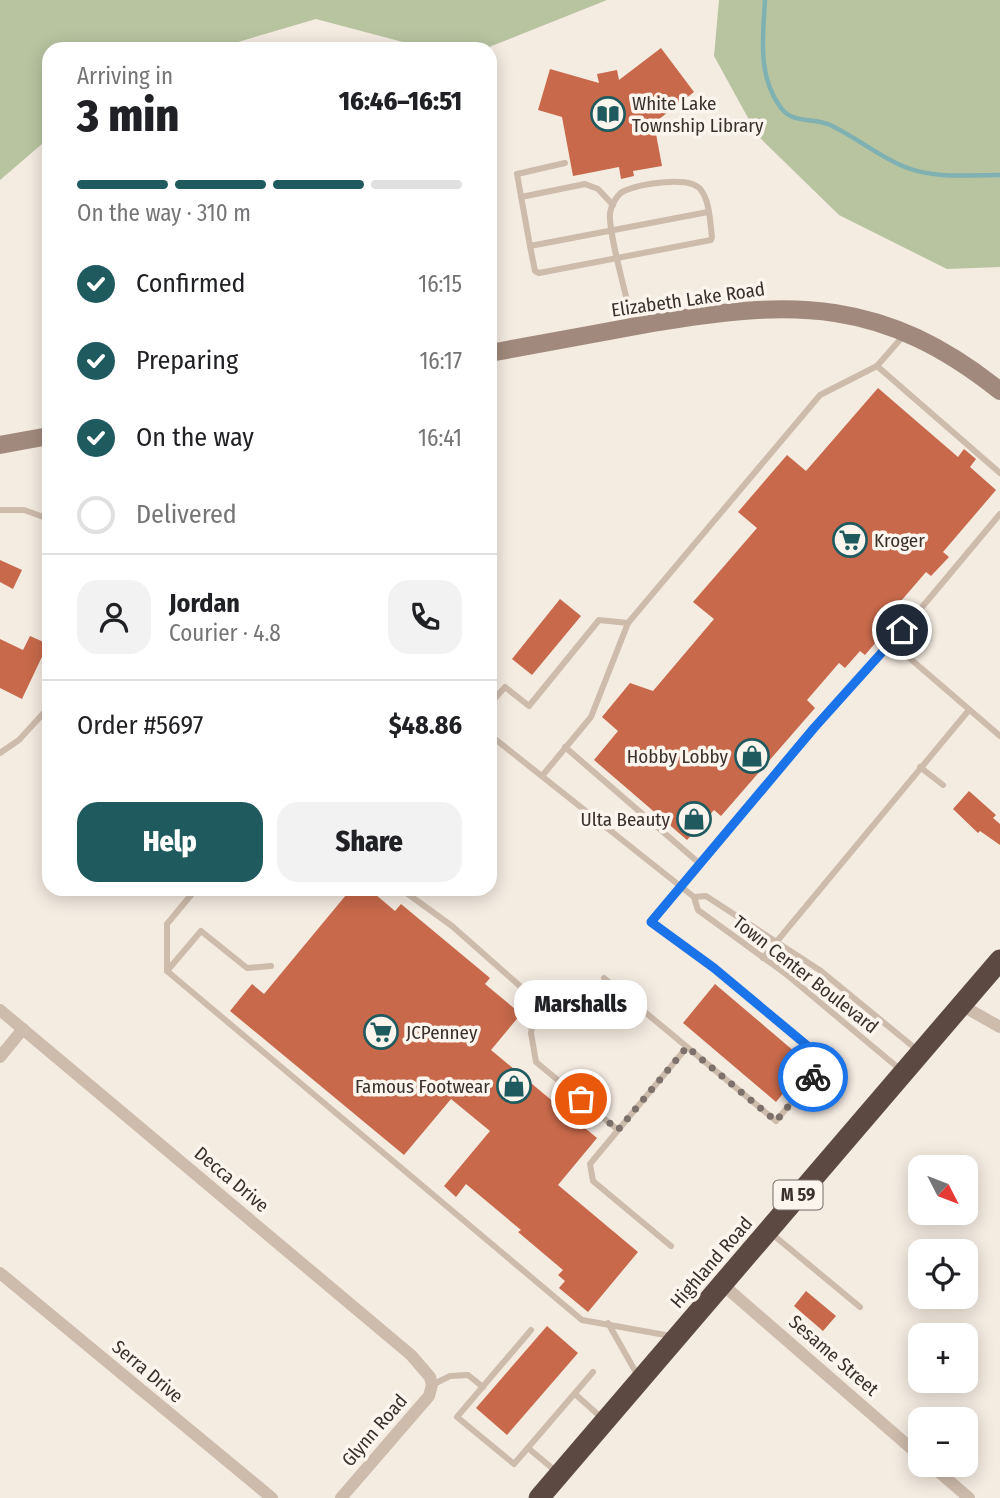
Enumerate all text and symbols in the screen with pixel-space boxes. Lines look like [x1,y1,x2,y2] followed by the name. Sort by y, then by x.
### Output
[77,62,173,90] text: Arriving in
[339,86,462,117] text: 16:46–16:51
[77,88,179,143] text: 3 min
[632,92,764,137] place label: White Lake Township Library
[589,95,627,133] library icon: White Lake Township Library
[77,199,251,227] text: On the way · 310 m
[77,265,115,303] icon: check
[136,268,246,299] text: Confirmed
[418,270,462,298] text: 16:15
[610,277,766,322] street label: Elizabeth Lake Road
[77,342,115,380] icon: check
[136,345,238,376] text: Preparing
[419,347,462,375] text: 16:17
[77,419,115,457] icon: check
[136,422,254,453] text: On the way
[418,424,462,452] text: 16:41
[136,499,237,530] text: Delivered
[831,521,869,559] supermarket icon: Kroger
[874,529,925,552] place label: Kroger
[77,580,151,654] button: person
[388,580,462,654] button: phone
[169,588,240,619] text: Jordan
[872,600,932,660] pin
[883,611,921,649] icon: home
[169,619,281,647] text: Courier · 4.8
[77,710,203,741] text: Order #5697
[389,710,462,741] text: $48.86
[733,737,771,775] shop icon: Hobby Lobby
[627,745,729,768] place label: Hobby Lobby
[675,800,713,838] shop icon: Ulta Beauty
[77,802,263,882] button: Help
[277,802,462,882] button: Share
[580,808,671,831] place label: Ulta Beauty
[728,911,883,1038] street label: Town Center Boulevard
[514,980,648,1029] callout: Marshalls
[534,990,627,1018] text: Marshalls
[362,1013,400,1051] supermarket icon: JCPenney
[406,1021,478,1044] place label: JCPenney
[778,1042,848,1112] courier
[794,1058,832,1096] icon: bike
[495,1067,533,1105] shop icon: Famous Footwear
[551,1069,611,1129] pin
[355,1075,490,1098] place label: Famous Footwear
[562,1080,600,1118] icon: bag
[190,1142,274,1217] street label: Decca Drive
[908,1155,978,1225] north arrow
[908,1155,978,1477] map controls
[774,1180,822,1210] road number: M 59
[665,1212,757,1313] street label: Highland Road
[908,1239,978,1309] button: locate
[784,1310,884,1401] street label: Sesame Street
[908,1323,978,1393] button: +
[108,1335,188,1408] street label: Serra Drive
[337,1390,412,1471] street label: Glynn Road
[908,1407,978,1477] button: −

